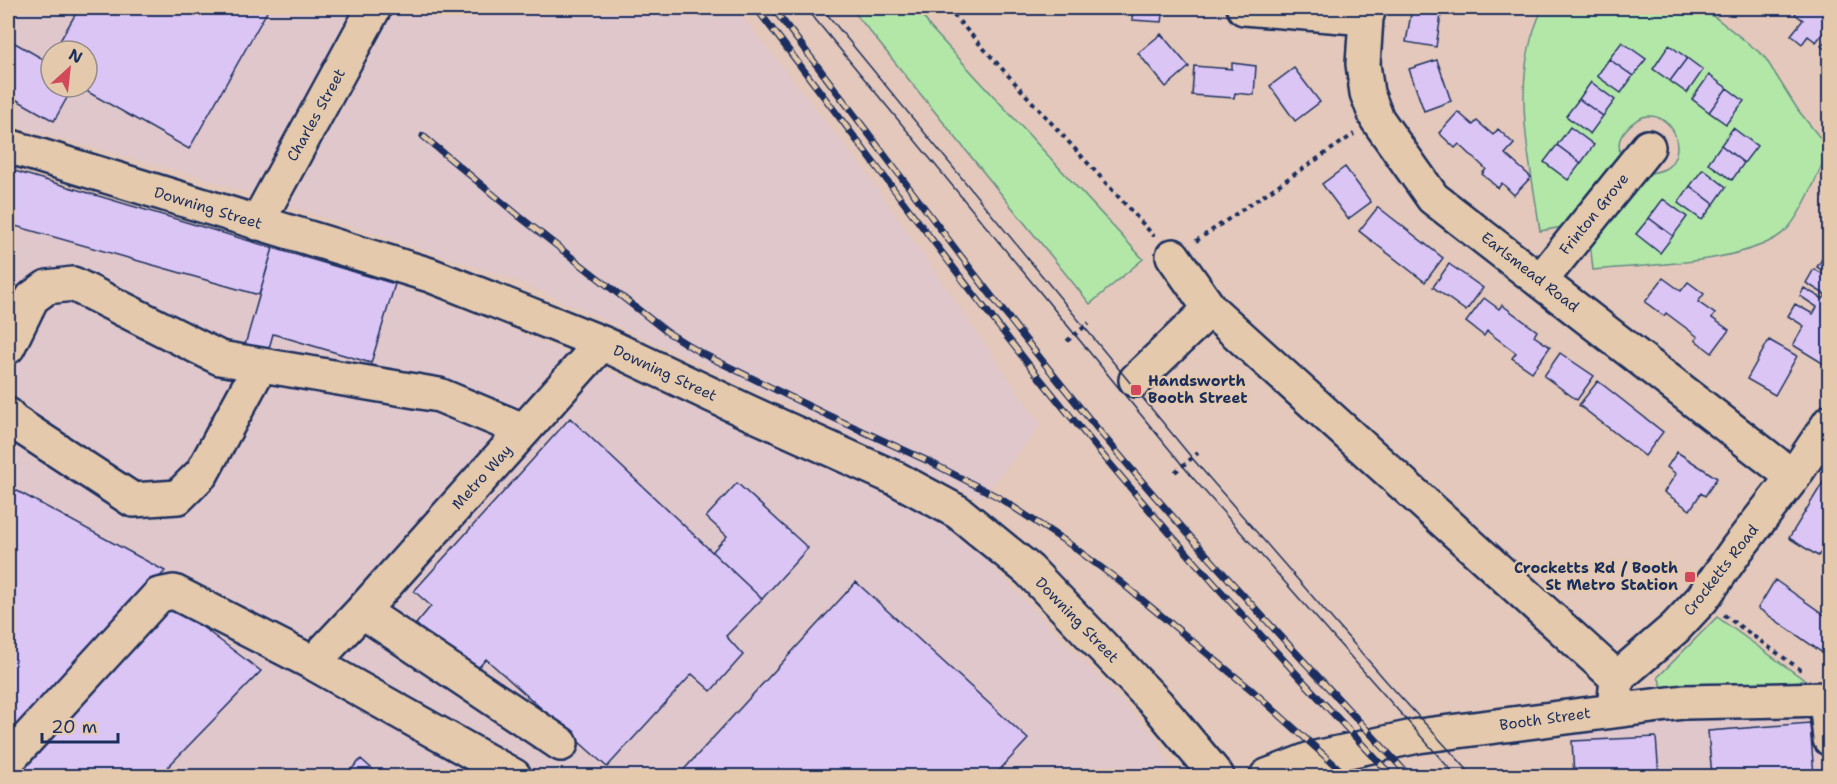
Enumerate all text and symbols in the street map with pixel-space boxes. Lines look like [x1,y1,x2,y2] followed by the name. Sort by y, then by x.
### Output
[39,39,99,99] north arrow
[65,44,86,68] text: N
[282,65,350,165] street label: Charles Street
[1555,169,1633,259] street label: Frinton Grove
[151,182,265,234] street label: Downing Street
[1477,227,1584,317] street label: Earlsmead Road
[610,340,720,406] street label: Downing Street
[1148,371,1248,408] place label: Handsworth Booth Street
[1129,383,1143,397] marker: Handsworth Booth Street
[447,440,517,514] street label: Metro Way
[1679,520,1763,620] street label: Crocketts Road
[1514,558,1678,595] place label: Crocketts Rd / Booth St Metro Station
[1683,570,1697,584] marker: Crocketts Rd / Booth St Metro Station
[1031,573,1123,667] street label: Downing Street
[1498,703,1592,735] street label: Booth Street
[42,706,118,744] scale bar
[51,715,97,739] text: 20 m

